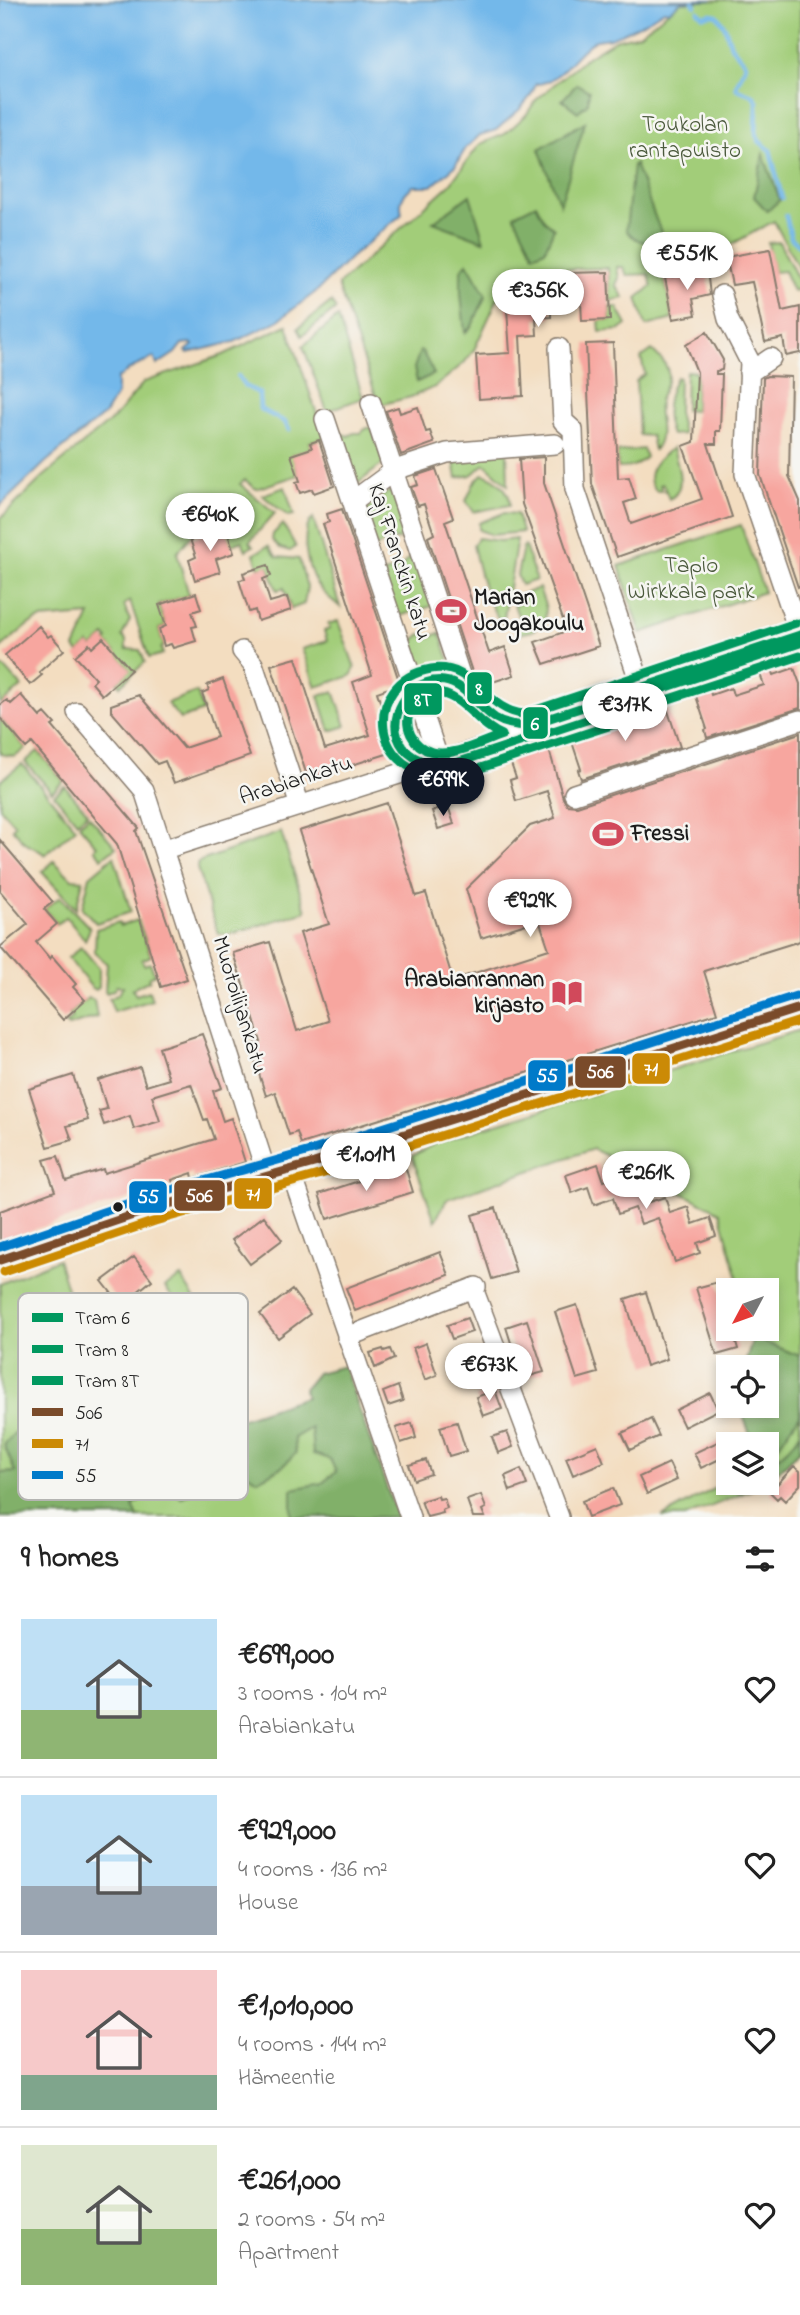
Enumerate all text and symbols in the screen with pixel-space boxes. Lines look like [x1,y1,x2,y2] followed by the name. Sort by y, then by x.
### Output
[629,109,741,168] park label: Toukolan rantapuisto
[638,232,736,292] pin: €551K
[657,238,717,271] text: €551K
[489,270,587,329] pin: €356K
[508,275,568,308] text: €356K
[358,480,440,644] street label: Kaj Franckin katu
[161,494,259,553] pin: €640K
[182,499,238,532] text: €640K
[628,550,755,609] park label: Tapio Wirkkala park
[474,582,584,643] place label: Marian Joogakoulu
[434,594,468,628] sports icon: Marian Joogakoulu
[466,671,493,705] line badge: 8
[474,677,483,704] text: 8
[403,682,443,716] line badge: 8T
[576,684,674,743] pin: €317K
[413,688,432,715] text: 8T
[598,689,652,722] text: €317K
[522,706,549,740] line badge: 6
[531,712,540,739] text: 6
[235,747,357,815] street label: Arabiankatu
[394,758,492,818] pin: €699K
[417,764,469,797] text: €699K
[591,817,625,851] sports icon: Fressi
[630,818,689,851] place label: Fressi
[481,880,579,939] pin: €929K
[504,885,556,918] text: €929K
[202,932,276,1078] street label: Muotoilijankatu
[404,964,544,1023] place label: Arabianrannan kirjasto
[550,976,584,1010] library icon: Arabianrannan kirjasto
[631,1052,671,1085] line badge: 71
[574,1055,627,1089] line badge: 506
[644,1057,658,1084] text: 71
[527,1059,567,1092] line badge: 55
[586,1060,614,1087] text: 506
[536,1064,558,1091] text: 55
[309,1134,423,1193] pin: €1.01M
[336,1139,396,1172] text: €1.01M
[597,1152,695,1211] pin: €261K
[618,1157,674,1190] text: €261K
[233,1177,273,1210] line badge: 71
[173,1179,226,1212] line badge: 506
[128,1180,168,1214] line badge: 55
[246,1182,260,1209] text: 71
[185,1184,213,1211] text: 506
[137,1185,159,1212] text: 55
[111,1200,125,1214] unlabelled marker
[716,1278,779,1340] north arrow
[716,1278,779,1495] map controls
[18,1293,248,1500] legend
[75,1306,130,1333] text: Tram 6
[75,1338,129,1365] text: Tram 8
[440,1344,538,1403] pin: €673K
[461,1349,517,1382] text: €673K
[716,1355,779,1418] button: locate
[75,1369,140,1396] text: Tram 8T
[75,1401,102,1428] text: 506
[75,1432,89,1459] text: 71
[716,1432,779,1495] button: layers
[75,1464,97,1491] text: 55
[21,1537,119,1581] text: 9 homes
[741,1540,779,1578] icon: filters
[238,1634,334,1678] text: €699,000
[77,1647,161,1731] icon: home
[741,1670,779,1708] icon: heart
[238,1678,387,1711] text: 3 rooms · 104 m²
[238,1711,355,1744] text: Arabiankatu
[238,1810,336,1854] text: €929,000
[77,1823,161,1907] icon: home
[741,1846,779,1884] icon: heart
[238,1854,388,1887] text: 4 rooms · 136 m²
[238,1887,298,1920] text: House
[238,1985,353,2029] text: €1,010,000
[77,1998,161,2082] icon: home
[741,2021,779,2059] icon: heart
[238,2029,387,2062] text: 4 rooms · 144 m²
[238,2062,335,2095] text: Hämeentie
[238,2160,341,2204] text: €261,000
[77,2173,161,2257] icon: home
[741,2196,779,2234] icon: heart
[238,2204,385,2237] text: 2 rooms · 54 m²
[238,2237,339,2270] text: Apartment

